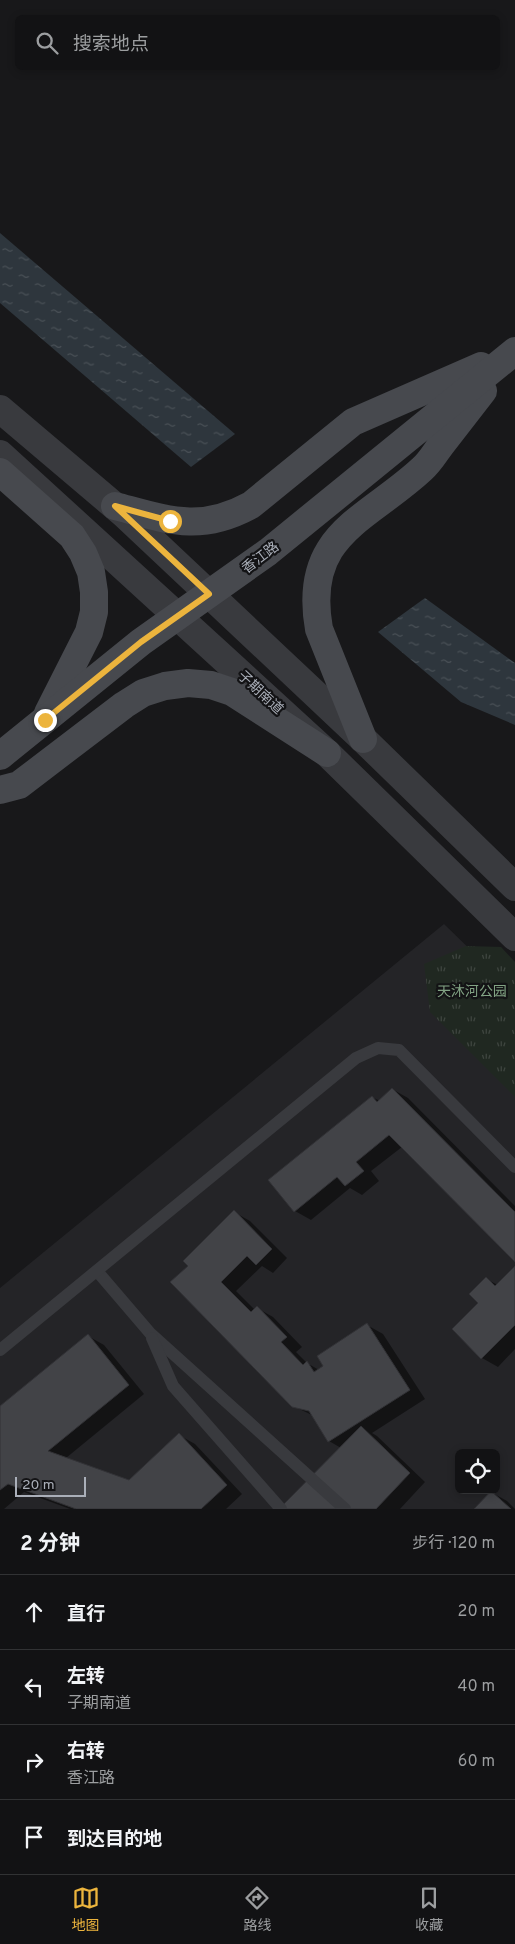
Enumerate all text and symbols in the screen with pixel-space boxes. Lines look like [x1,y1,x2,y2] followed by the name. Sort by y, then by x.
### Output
[15,15,500,70] search box
[33,29,61,57] icon: search
[73,33,149,57] text: 搜索地点
[159,510,182,533] route start
[239,539,283,578] street label: 香江路
[234,668,286,718] street label: 子期南道
[34,709,57,732] route end
[437,984,507,1001] park label: 天沐河公园
[455,1449,500,1494] map controls
[455,1449,500,1494] button: locate
[15,1474,86,1497] scale bar
[22,1477,55,1494] text: 20 m
[20,1531,80,1558] text: 2 分钟
[412,1534,495,1554] text: 步行 · 120 m
[20,1598,48,1626] icon: ahead
[458,1602,495,1622] text: 20 m
[67,1603,105,1627] text: 直行
[67,1665,105,1689] text: 左转
[20,1673,48,1701] icon: left
[457,1677,495,1697] text: 40 m
[67,1694,131,1714] text: 子期南道
[67,1740,105,1764] text: 右转
[20,1748,48,1776] icon: right
[458,1752,495,1772] text: 60 m
[67,1769,115,1789] text: 香江路
[20,1823,48,1851] icon: arrive
[67,1828,162,1852] text: 到达目的地
[72,1884,100,1935] tab: 地图
[243,1884,271,1935] tab: 路线
[415,1884,443,1935] tab: 收藏

